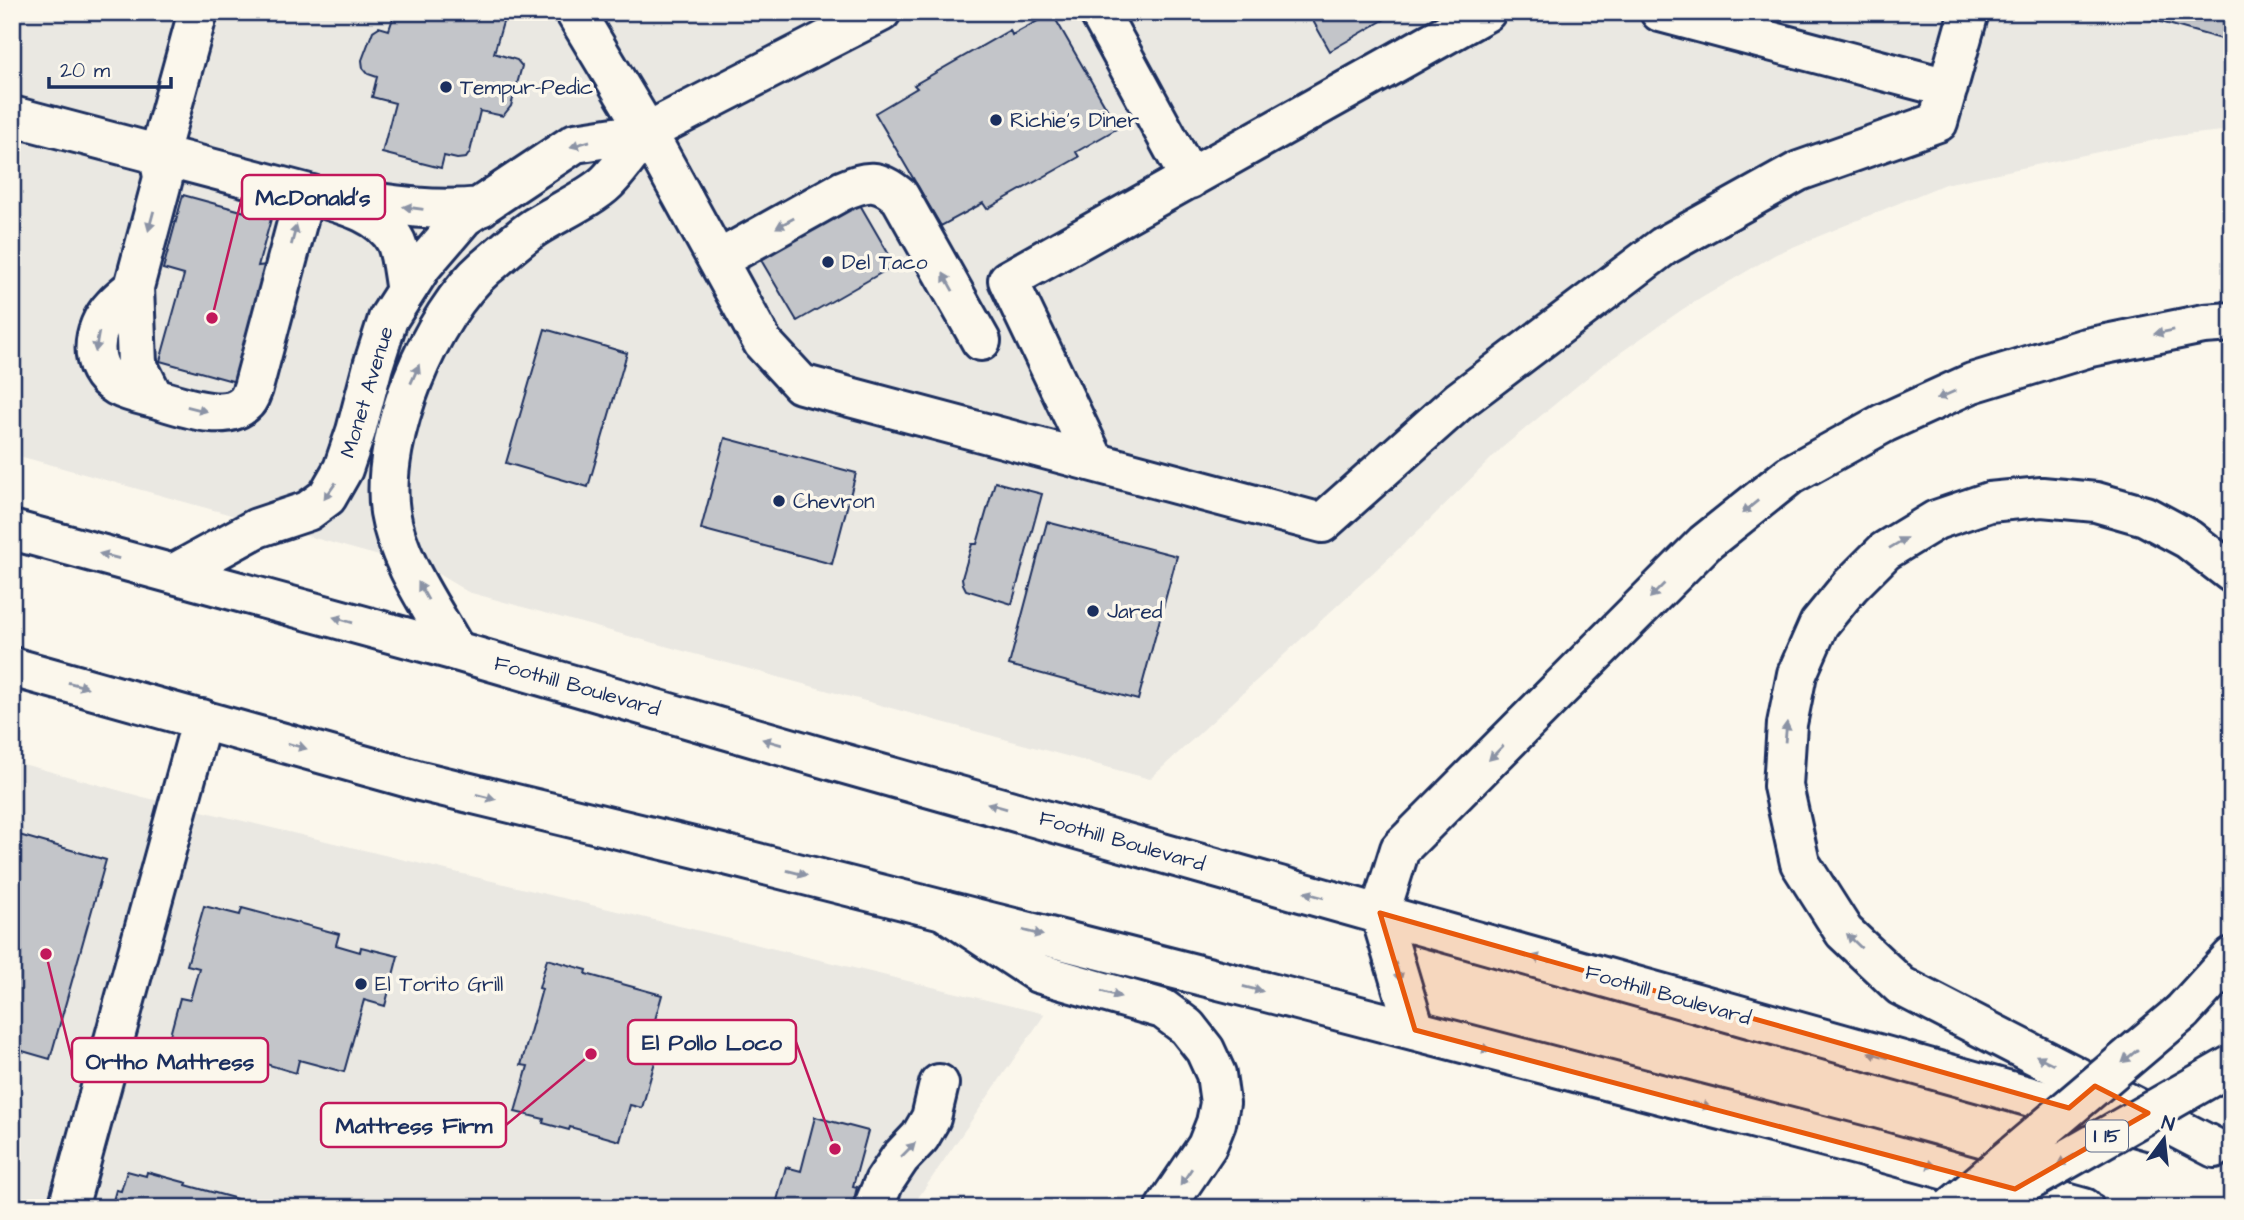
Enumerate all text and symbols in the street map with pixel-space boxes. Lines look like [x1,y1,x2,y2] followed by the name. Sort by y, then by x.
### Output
[49,46,172,90] scale bar
[60,56,111,85] text: 20 m
[460,73,593,103] place label: Tempur-Pedic
[438,79,454,95] marker: Tempur-Pedic
[1010,106,1139,135] place label: Richie's Diner
[988,112,1004,128] marker: Richie's Diner
[570,139,591,149] one-way arrow
[242,175,385,219] callout: McDonald's
[255,182,371,214] text: McDonald's
[402,202,424,213] one-way arrow
[146,211,156,232] one-way arrow
[775,217,795,229] one-way arrow
[289,223,300,245] one-way arrow
[842,248,928,277] place label: Del Taco
[820,254,836,270] marker: Del Taco
[942,272,954,292] one-way arrow
[333,323,401,461] street label: Monet Avenue
[2153,327,2175,338] one-way arrow
[91,331,102,353] one-way arrow
[409,364,421,384] one-way arrow
[1936,389,1956,401] one-way arrow
[186,404,208,415] one-way arrow
[323,481,337,500] one-way arrow
[793,487,874,516] place label: Chevron
[771,493,787,509] marker: Chevron
[1741,499,1758,514] one-way arrow
[1888,537,1907,550] one-way arrow
[98,550,120,561] one-way arrow
[417,582,429,601] one-way arrow
[1648,583,1665,600] one-way arrow
[1107,597,1163,626] place label: Jared
[1085,603,1101,619] marker: Jared
[332,614,353,624] one-way arrow
[491,648,664,724] street label: Foothill Boulevard
[67,680,89,691] one-way arrow
[1781,721,1792,743] one-way arrow
[761,737,782,747] one-way arrow
[287,742,308,752] one-way arrow
[1488,744,1505,760] one-way arrow
[475,792,497,803] one-way arrow
[986,801,1007,811] one-way arrow
[1036,803,1209,879] street label: Foothill Boulevard
[786,868,808,879] one-way arrow
[1304,889,1325,899] one-way arrow
[1022,928,1043,938] one-way arrow
[1845,933,1862,949] one-way arrow
[1531,953,1552,963] one-way arrow
[1582,957,1755,1033] street label: Foothill Boulevard
[1393,961,1403,982] one-way arrow
[375,970,503,999] place label: El Torito Grill
[353,976,369,992] marker: El Torito Grill
[1242,984,1264,995] one-way arrow
[1101,990,1122,1000] one-way arrow
[628,1020,796,1064] callout: El Pollo Loco
[642,1027,782,1059] text: El Pollo Loco
[72,1038,268,1082] callout: Ortho Mattress
[1470,1043,1492,1054] one-way arrow
[86,1046,255,1078] text: Ortho Mattress
[2122,1048,2139,1063] one-way arrow
[1867,1049,1888,1059] one-way arrow
[2035,1055,2055,1066] one-way arrow
[1690,1100,1712,1111] one-way arrow
[321,1103,506,1147] callout: Mattress Firm
[2128,1104,2198,1174] north arrow
[2159,1109,2177,1139] text: N
[336,1110,493,1142] text: Mattress Firm
[2086,1120,2128,1152] road number: I 15
[899,1141,916,1158] one-way arrow
[2057,1154,2076,1166] one-way arrow
[1916,1160,1937,1170] one-way arrow
[1179,1168,1193,1186] one-way arrow

